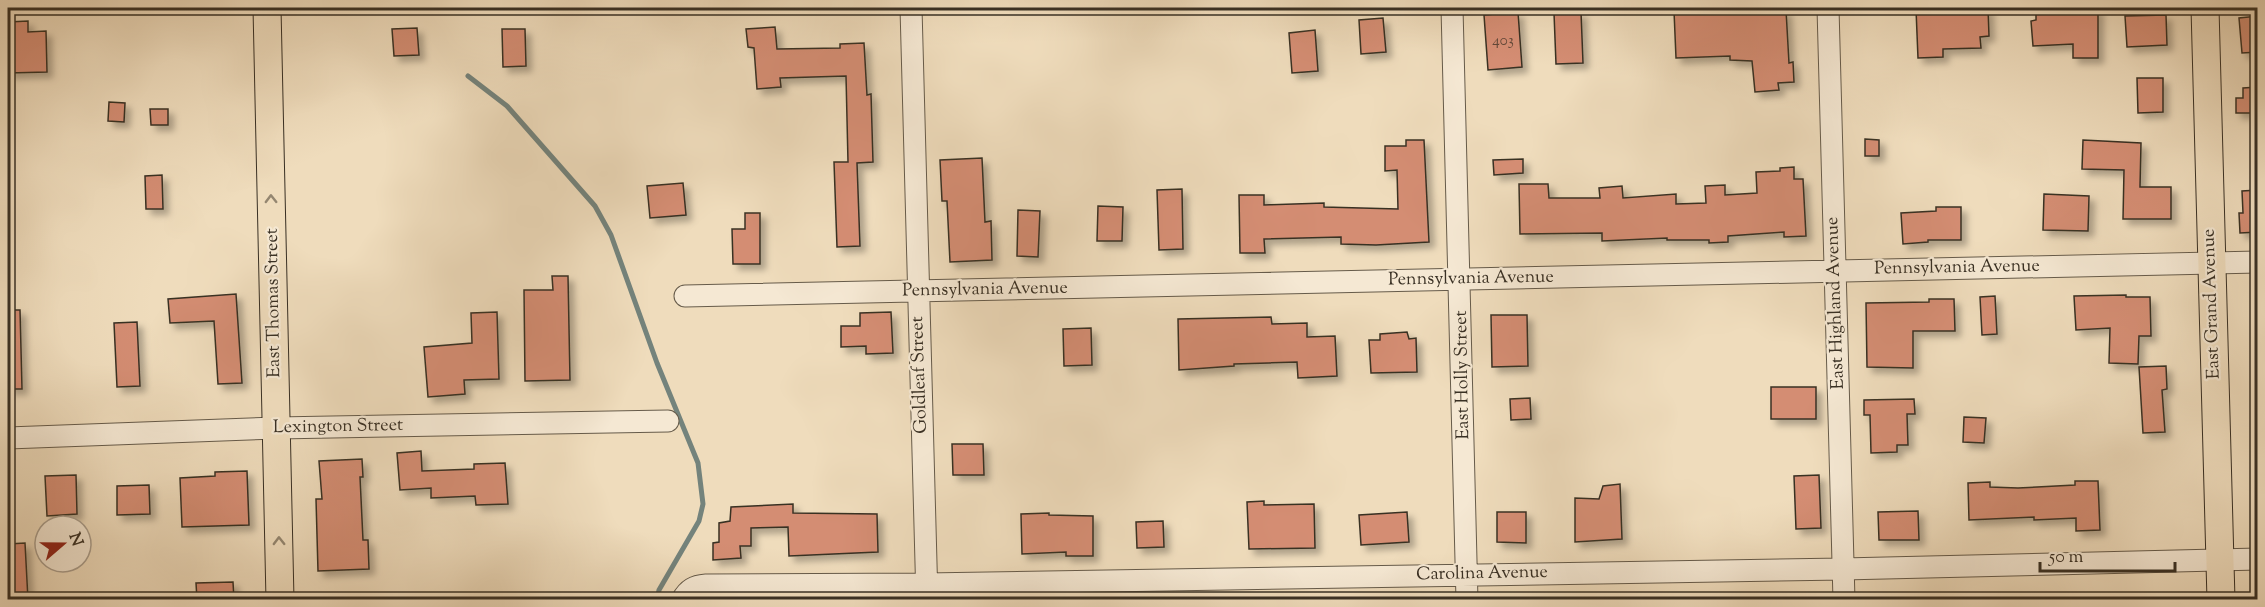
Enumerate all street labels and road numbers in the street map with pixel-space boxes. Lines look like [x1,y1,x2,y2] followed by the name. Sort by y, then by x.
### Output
[1820,216,1852,390] street label: East Highland Avenue
[260,228,288,378] street label: East Thomas Street
[2196,228,2228,380] street label: East Grand Avenue
[1874,254,2040,282] street label: Pennsylvania Avenue
[1388,265,1554,293] street label: Pennsylvania Avenue
[902,276,1068,304] street label: Pennsylvania Avenue
[1449,310,1477,440] street label: East Holly Street
[905,316,935,434] street label: Goldleaf Street
[273,413,403,441] street label: Lexington Street
[1416,560,1548,588] street label: Carolina Avenue

